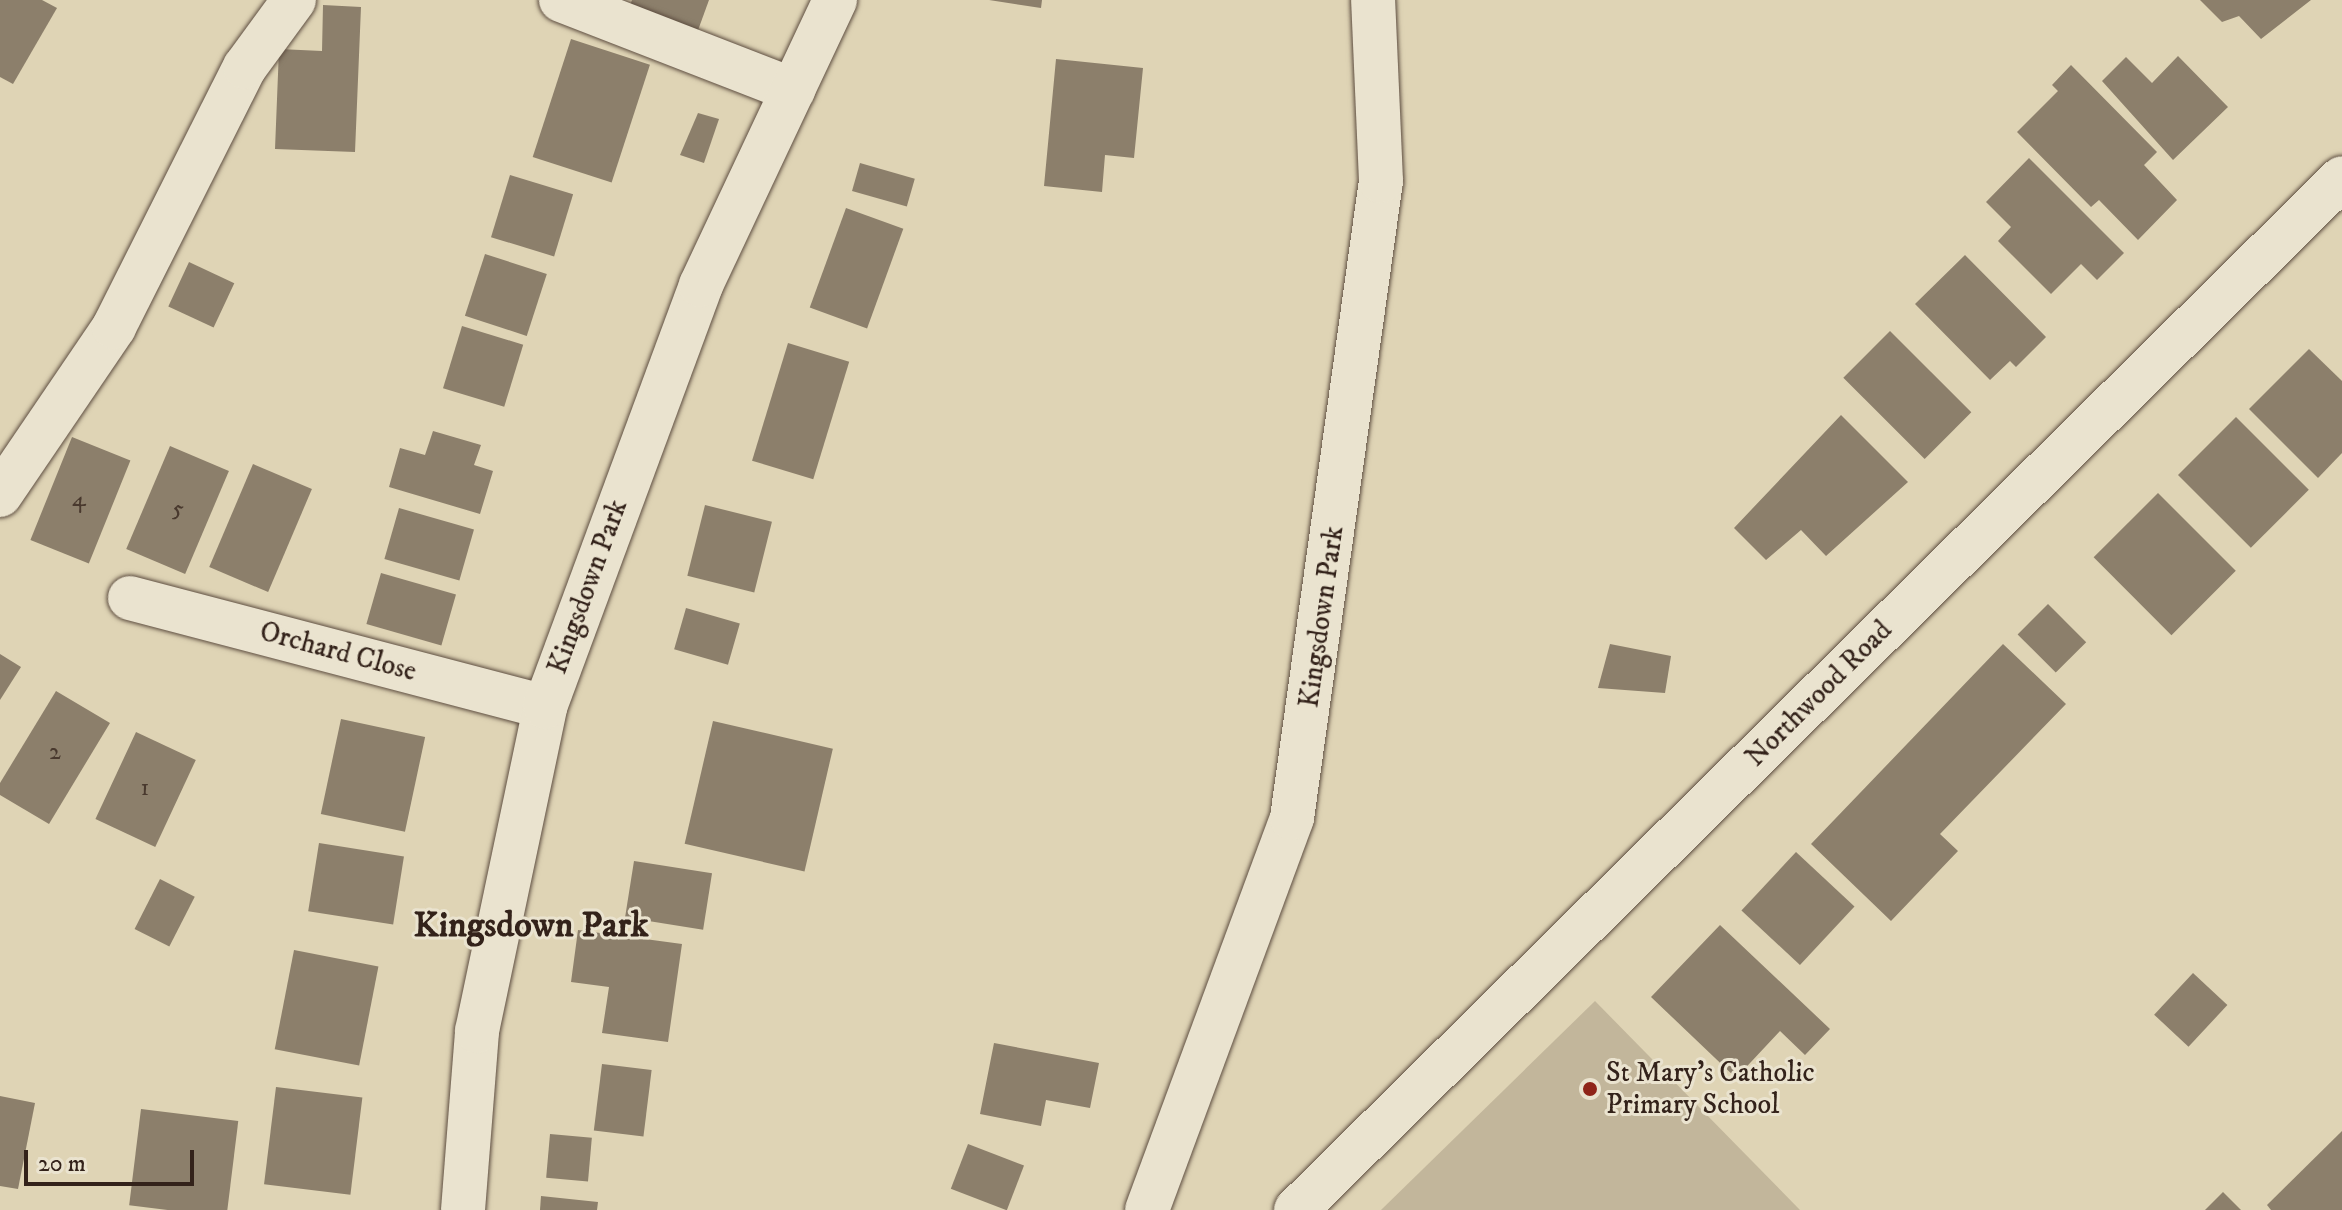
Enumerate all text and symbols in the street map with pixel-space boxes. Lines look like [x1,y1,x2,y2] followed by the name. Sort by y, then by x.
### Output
[72,486,86,514] house number: 4
[541,495,635,679] street label: Kingsdown Park
[172,496,184,524] house number: 5
[1293,524,1351,710] street label: Kingsdown Park
[1739,614,1899,774] street label: Northwood Road
[256,615,420,689] street label: Orchard Close
[49,739,61,767] house number: 2
[141,775,149,803] house number: 1
[413,904,649,948] district label: Kingsdown Park
[1606,1056,1815,1122] place label: St Mary's Catholic Primary School
[1581,1080,1599,1098] marker: St Mary's Catholic Primary School
[28,1134,198,1184] scale bar
[38,1149,86,1179] text: 20 m

